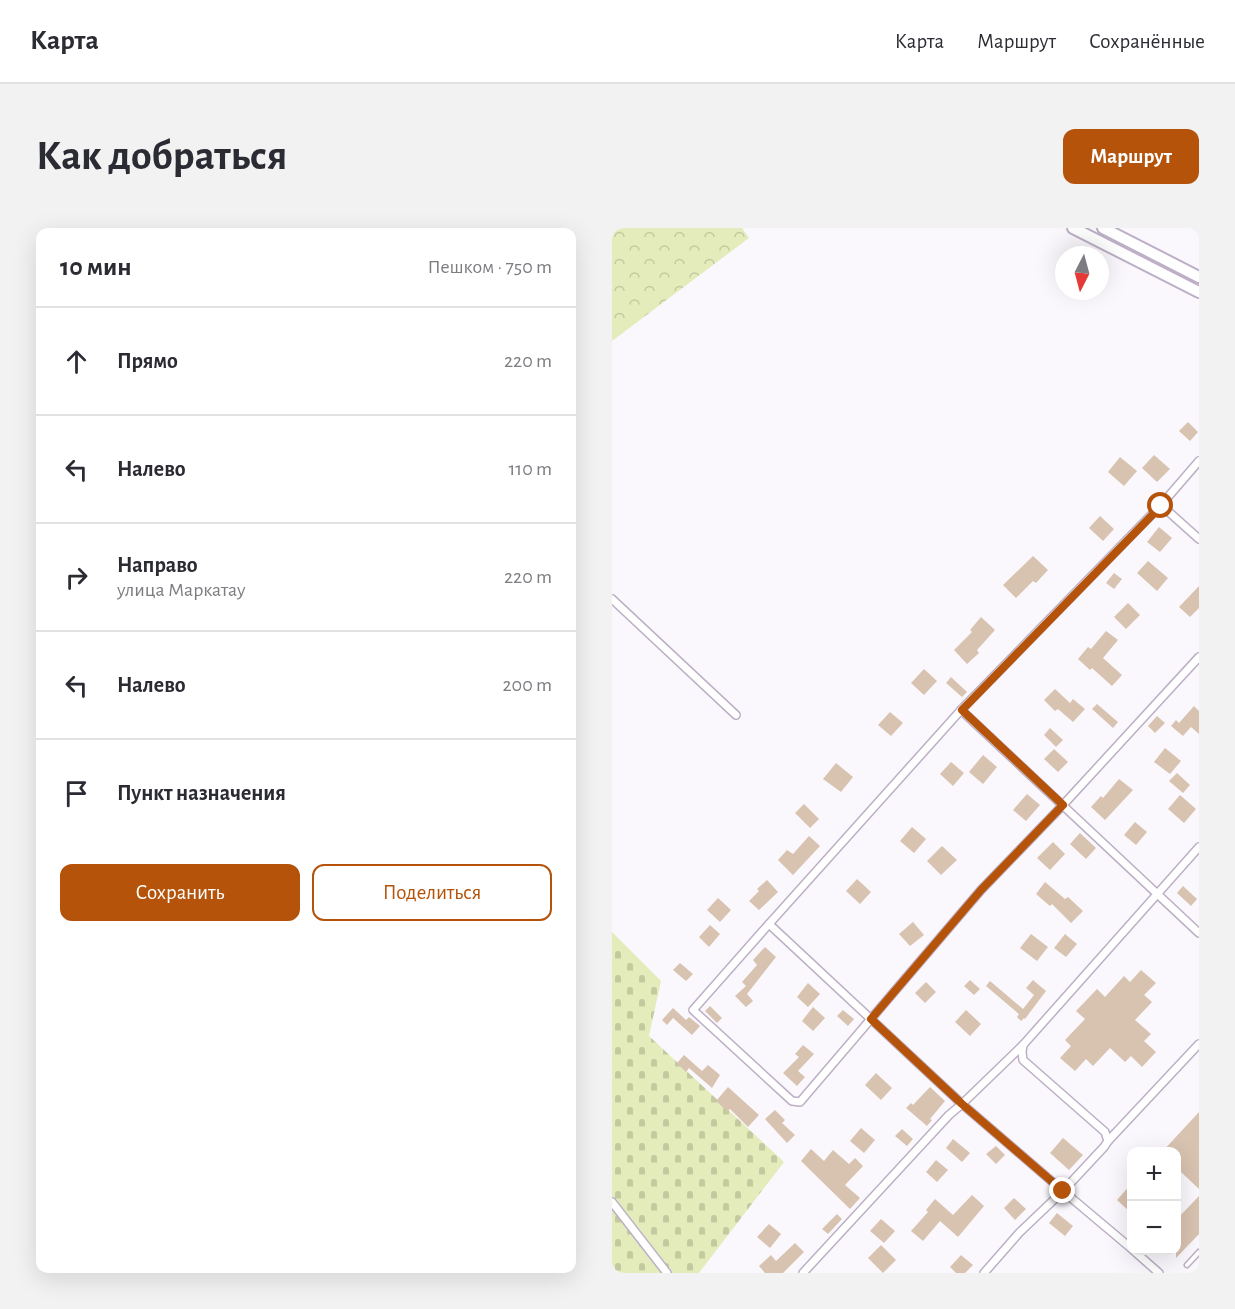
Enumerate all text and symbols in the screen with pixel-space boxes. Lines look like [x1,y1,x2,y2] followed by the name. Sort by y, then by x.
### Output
[30,27,99,55] text: Карта
[895,31,944,52] text: Карта
[977,31,1056,52] text: Маршрут
[1089,31,1205,52] text: Сохранённые
[1063,129,1199,184] button: Маршрут
[36,135,287,177] text: Как добраться
[1055,246,1109,300] north arrow
[60,254,132,280] text: 10 мин
[428,257,552,277] text: Пешком · 750 m
[60,345,93,378] icon: ahead
[117,350,178,372] text: Прямо
[504,351,552,371] text: 220 m
[60,453,93,486] icon: left
[117,458,186,480] text: Налево
[508,459,552,479] text: 110 m
[1147,492,1173,518] route start
[117,554,198,576] text: Направо
[60,561,93,594] icon: right
[504,567,552,587] text: 220 m
[117,580,246,600] text: улица Маркатау
[60,669,93,702] icon: left
[117,674,186,696] text: Налево
[502,675,552,695] text: 200 m
[60,777,93,810] icon: arrive
[117,782,286,804] text: Пункт назначения
[60,864,300,921] button: Сохранить
[312,864,552,921] button: Поделиться
[1127,1147,1181,1255] map controls
[1127,1147,1181,1201] button: +
[1049,1177,1075,1203] route end
[1127,1201,1181,1255] button: −

